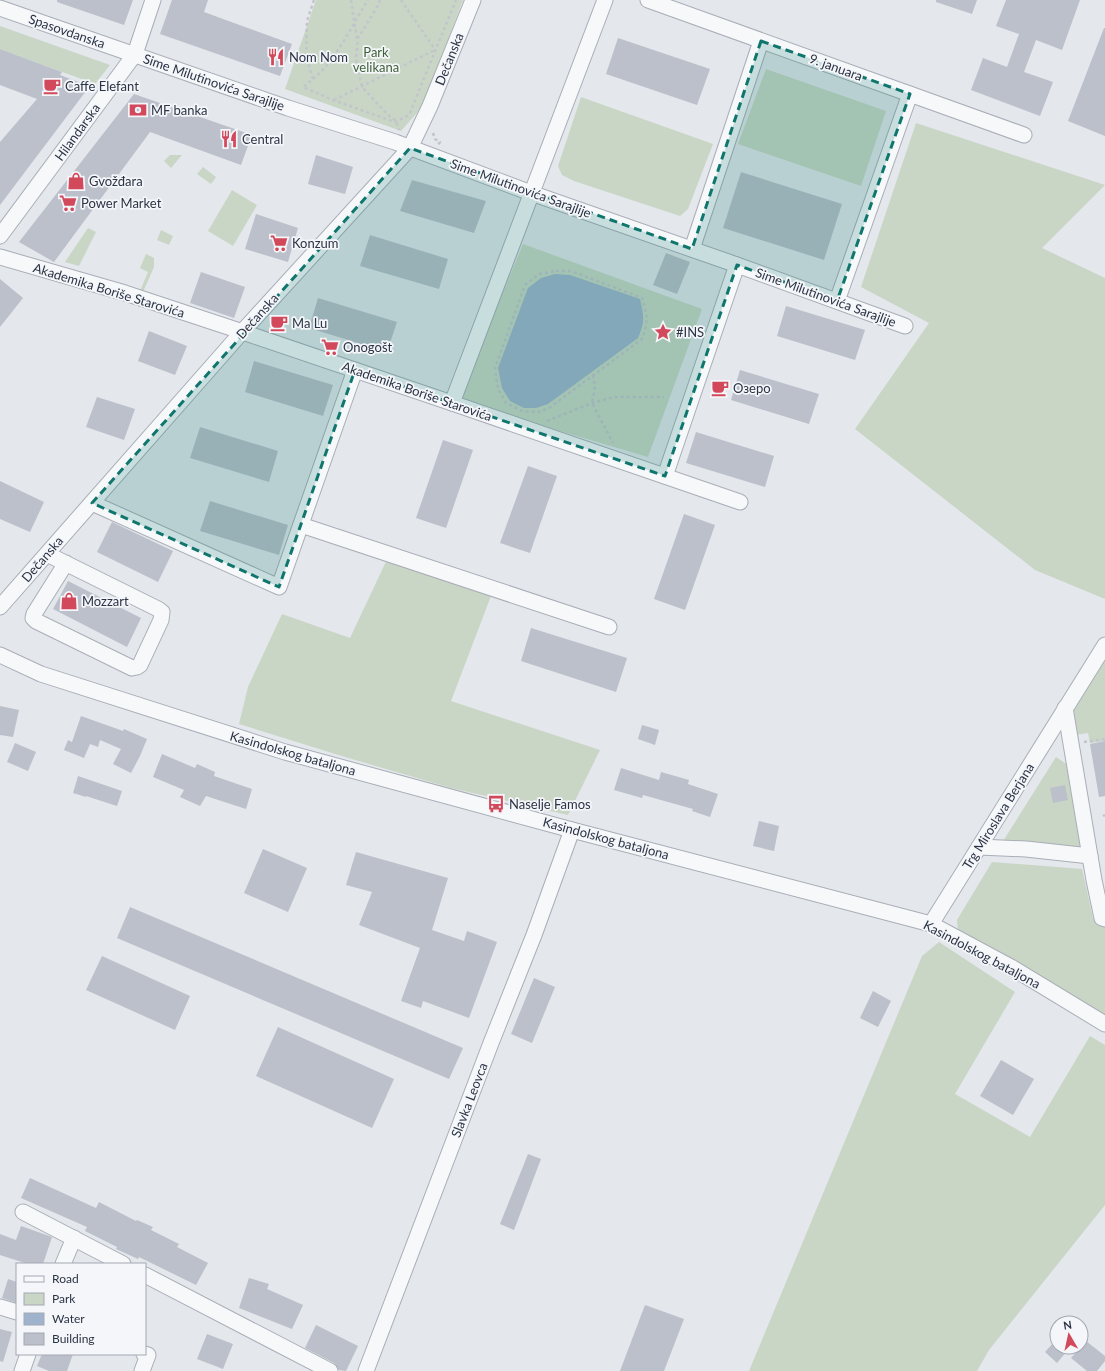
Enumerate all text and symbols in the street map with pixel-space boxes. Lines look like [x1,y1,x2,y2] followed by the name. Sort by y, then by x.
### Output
[27,10,107,52] street label: Spasovdanska
[431,30,467,88] street label: Dečanska
[353,44,399,75] park label: Park velikana
[266,47,286,67] restaurant icon: Nom Nom
[289,49,348,65] place label: Nom Nom
[141,50,287,114] street label: Sime Milutinovića Sarajlije
[807,50,865,84] street label: 9. januara
[42,76,62,96] cafe icon: Caffe Elefant
[65,78,139,94] place label: Caffe Elefant
[51,100,103,164] street label: Hilandarska
[128,100,148,120] bank icon: MF banka
[151,102,208,118] place label: MF banka
[219,129,239,149] restaurant icon: Central
[242,131,283,147] place label: Central
[448,155,594,221] street label: Sime Milutinovića Sarajlije
[66,171,86,191] shop icon: Gvožđara
[89,173,143,189] place label: Gvožđara
[58,193,78,213] supermarket icon: Power Market
[81,195,162,211] place label: Power Market
[269,233,289,253] supermarket icon: Konzum
[292,235,339,251] place label: Konzum
[31,259,187,321] street label: Akademika Boriše Starovića
[753,264,899,330] street label: Sime Milutinovića Sarajlije
[233,290,281,342] street label: Dečanska
[269,313,289,333] cafe icon: Ma Lu
[292,315,327,331] place label: Ma Lu
[653,322,673,342] place icon: #INS
[676,324,704,340] place label: #INS
[320,337,340,357] supermarket icon: Onogošt
[343,339,393,355] place label: Onogošt
[340,358,494,424] street label: Akademika Boriše Starovića
[710,378,730,398] cafe icon: Озеро
[733,380,771,396] place label: Озеро
[18,533,66,585] street label: Dečanska
[59,591,79,611] shop icon: Mozzart
[82,593,129,609] place label: Mozzart
[228,727,358,779] street label: Kasindolskog bataljona
[959,760,1037,872] street label: Trg Miroslava Berjana
[486,794,506,814] bus stop icon: Naselje Famos
[509,796,591,812] place label: Naselje Famos
[541,813,671,863] street label: Kasindolskog bataljona
[921,916,1043,992] street label: Kasindolskog bataljona
[447,1060,491,1140] street label: Slavka Leovca
[16,1263,146,1355] legend
[52,1271,79,1286] text: Road
[52,1291,76,1306] text: Park
[52,1311,85,1326] text: Water
[1049,1315,1089,1355] north arrow
[1062,1318,1073,1332] text: N
[52,1331,95,1346] text: Building

